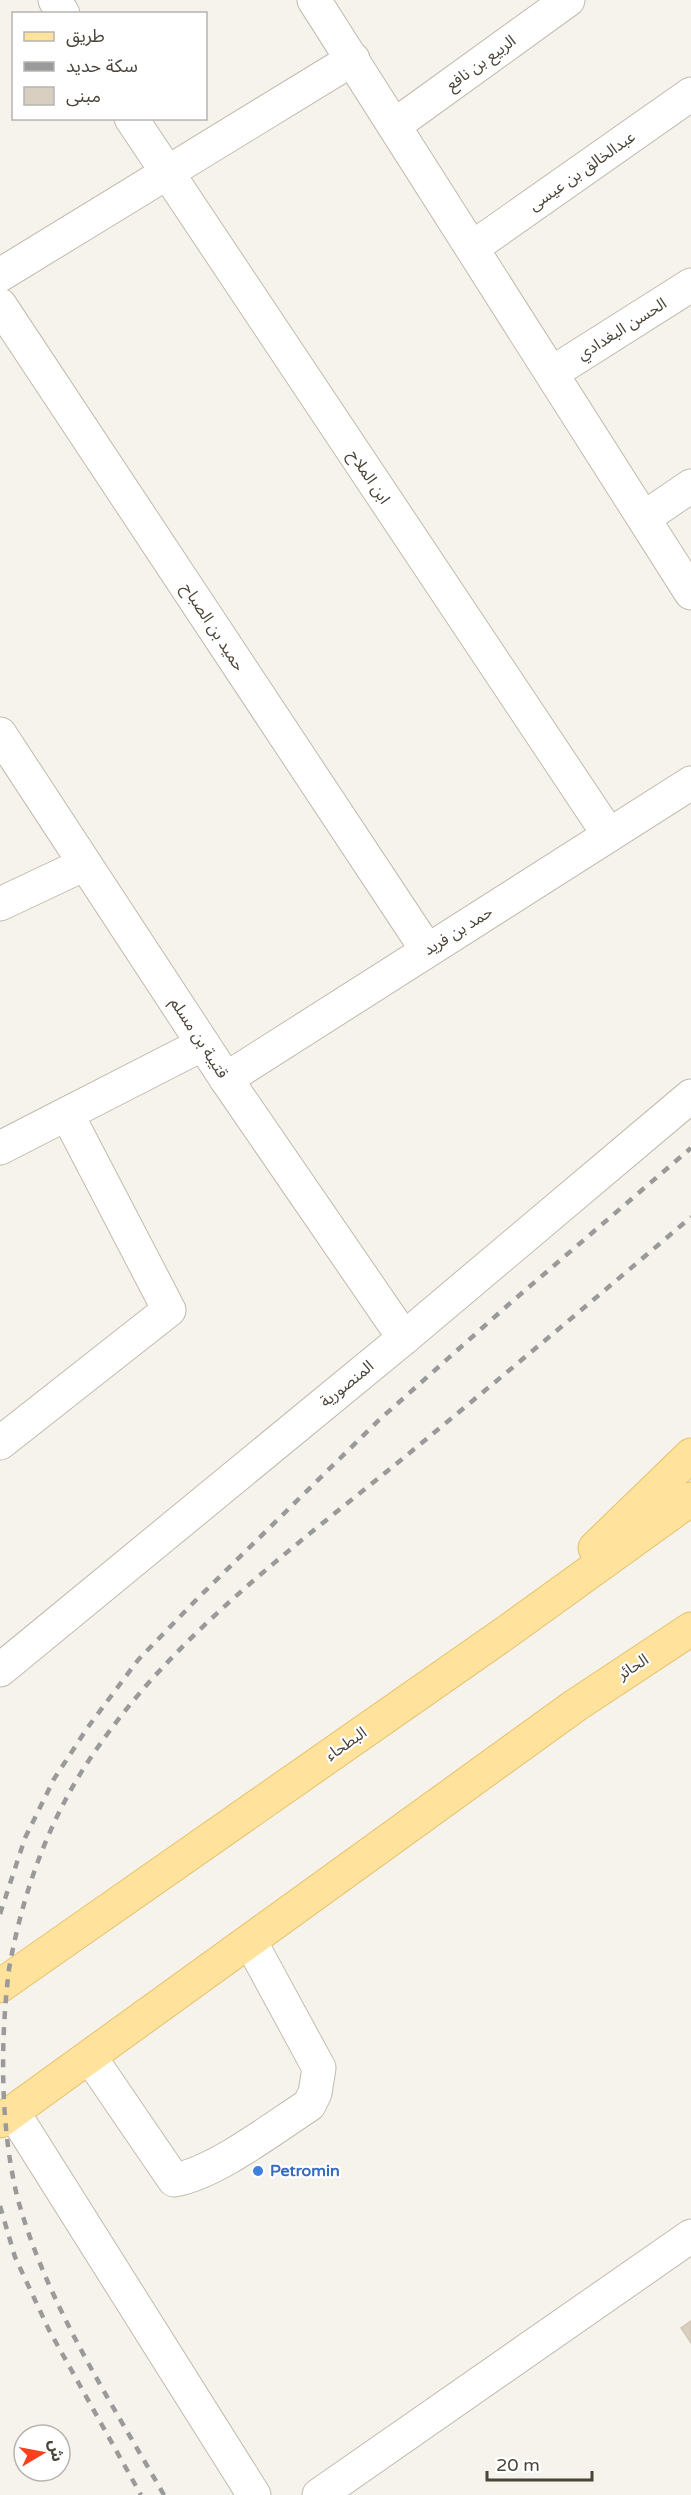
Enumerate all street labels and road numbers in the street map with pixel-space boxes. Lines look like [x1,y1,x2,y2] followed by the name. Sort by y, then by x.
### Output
[442,31,521,97] street label: الربيع بن نافع
[525,127,639,215] street label: عبدالخالق بن عيسى
[574,294,671,366] street label: الحسن البغدادي
[342,446,394,509] street label: ابن الملاح
[175,579,249,676] street label: حميد بن الصباح
[420,902,496,960] street label: حمد بن فريد
[164,994,233,1083] street label: قتيبة بن مسلم
[316,1356,378,1412] street label: المنصورية
[613,1649,652,1685] street label: الحائر
[321,1723,371,1765] street label: البطحاء

